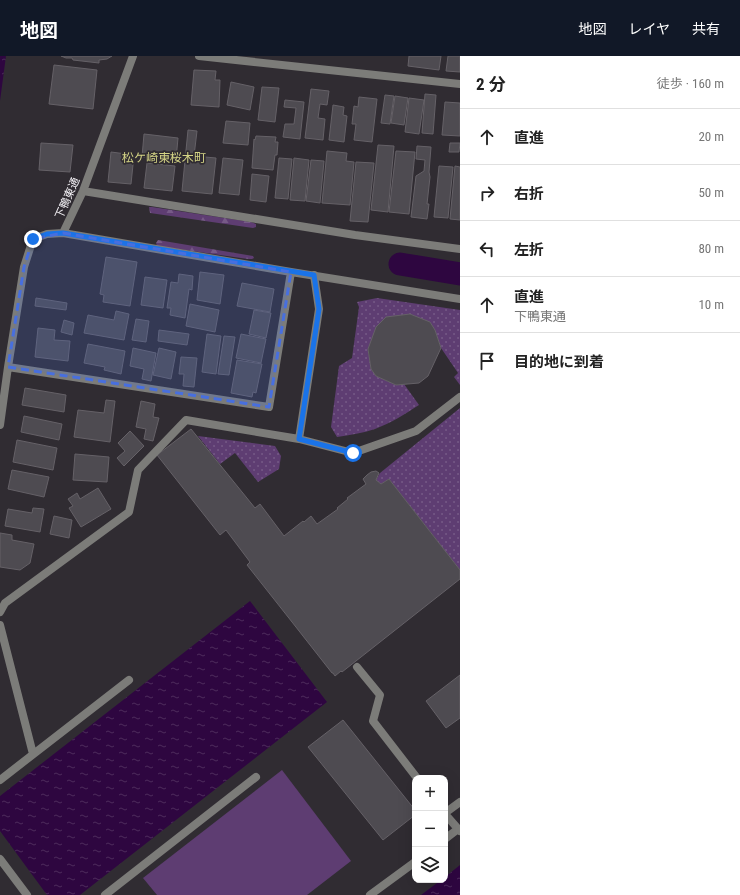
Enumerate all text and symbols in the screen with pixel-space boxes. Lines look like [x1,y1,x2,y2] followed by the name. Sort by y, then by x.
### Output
[20,19,58,42] text: 地図
[578,21,606,37] text: 地図
[628,21,670,37] text: レイヤ
[692,21,720,37] text: 共有
[476,74,506,94] text: 2 分
[657,76,724,91] text: 徒歩 · 160 m
[476,126,498,148] icon: ahead
[514,129,544,147] text: 直進
[698,129,724,144] text: 20 m
[122,151,206,165] district label: 松ケ崎東桜木町
[53,175,82,221] street label: 下鴨東通
[476,182,498,204] icon: right
[514,185,544,203] text: 右折
[698,185,724,200] text: 50 m
[24,230,42,248] route end
[476,238,498,260] icon: left
[514,241,544,259] text: 左折
[698,241,724,256] text: 80 m
[514,288,544,306] text: 直進
[476,294,498,316] icon: ahead
[698,297,724,312] text: 10 m
[514,309,566,324] text: 下鴨東通
[476,350,498,372] icon: arrive
[514,353,604,371] text: 目的地に到着
[344,444,362,462] route start
[412,775,448,883] map controls
[412,775,448,811] button: +
[412,811,448,847] button: −
[412,847,448,883] button: layers

